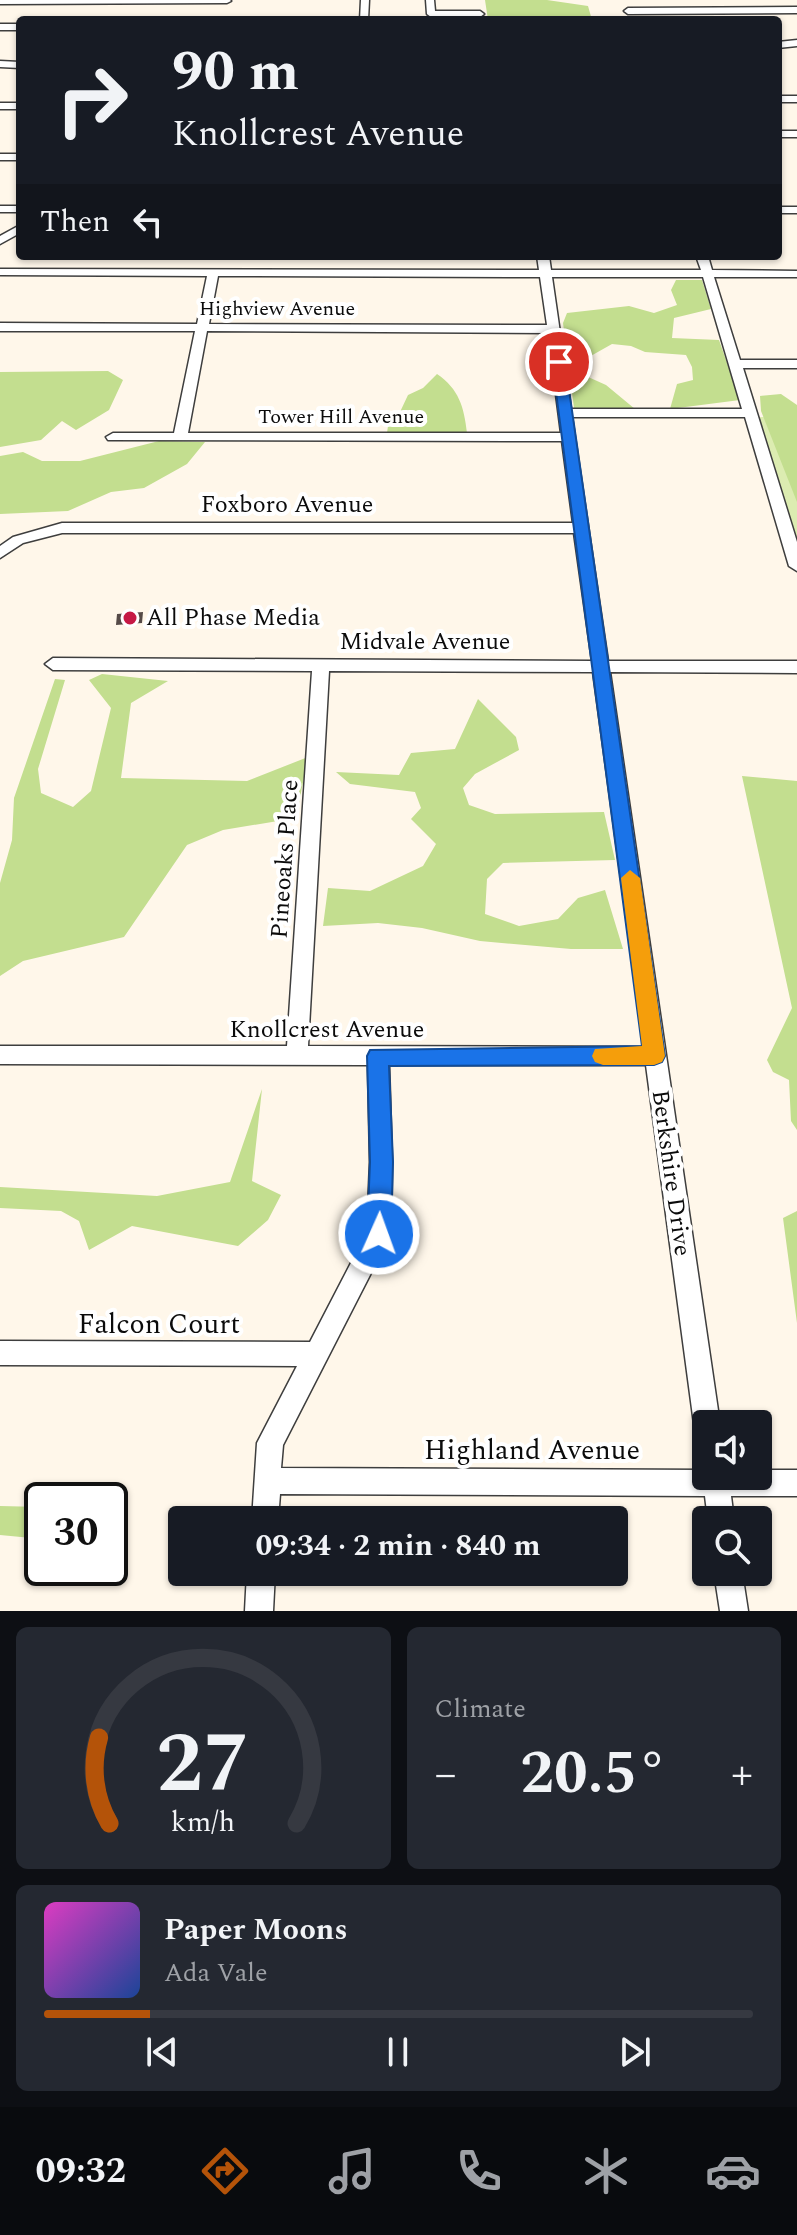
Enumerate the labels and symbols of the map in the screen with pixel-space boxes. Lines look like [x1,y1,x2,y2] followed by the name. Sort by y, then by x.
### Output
[199,294,355,324] street label: Highview Avenue
[525,328,593,396] pin
[258,402,424,432] street label: Tower Hill Avenue
[201,487,373,523] street label: Foxboro Avenue
[146,600,320,636] place label: All Phase Media
[121,609,139,627] marker: All Phase Media
[340,624,510,660] street label: Midvale Avenue
[261,778,309,940] street label: Pineoaks Place
[230,1012,424,1048] street label: Knollcrest Avenue
[642,1087,700,1259] street label: Berkshire Drive
[337,1192,421,1276] position arrow
[78,1303,240,1346] street label: Falcon Court
[424,1429,640,1472] street label: Highland Avenue
[24,1482,128,1586] speed limit sign: 30

